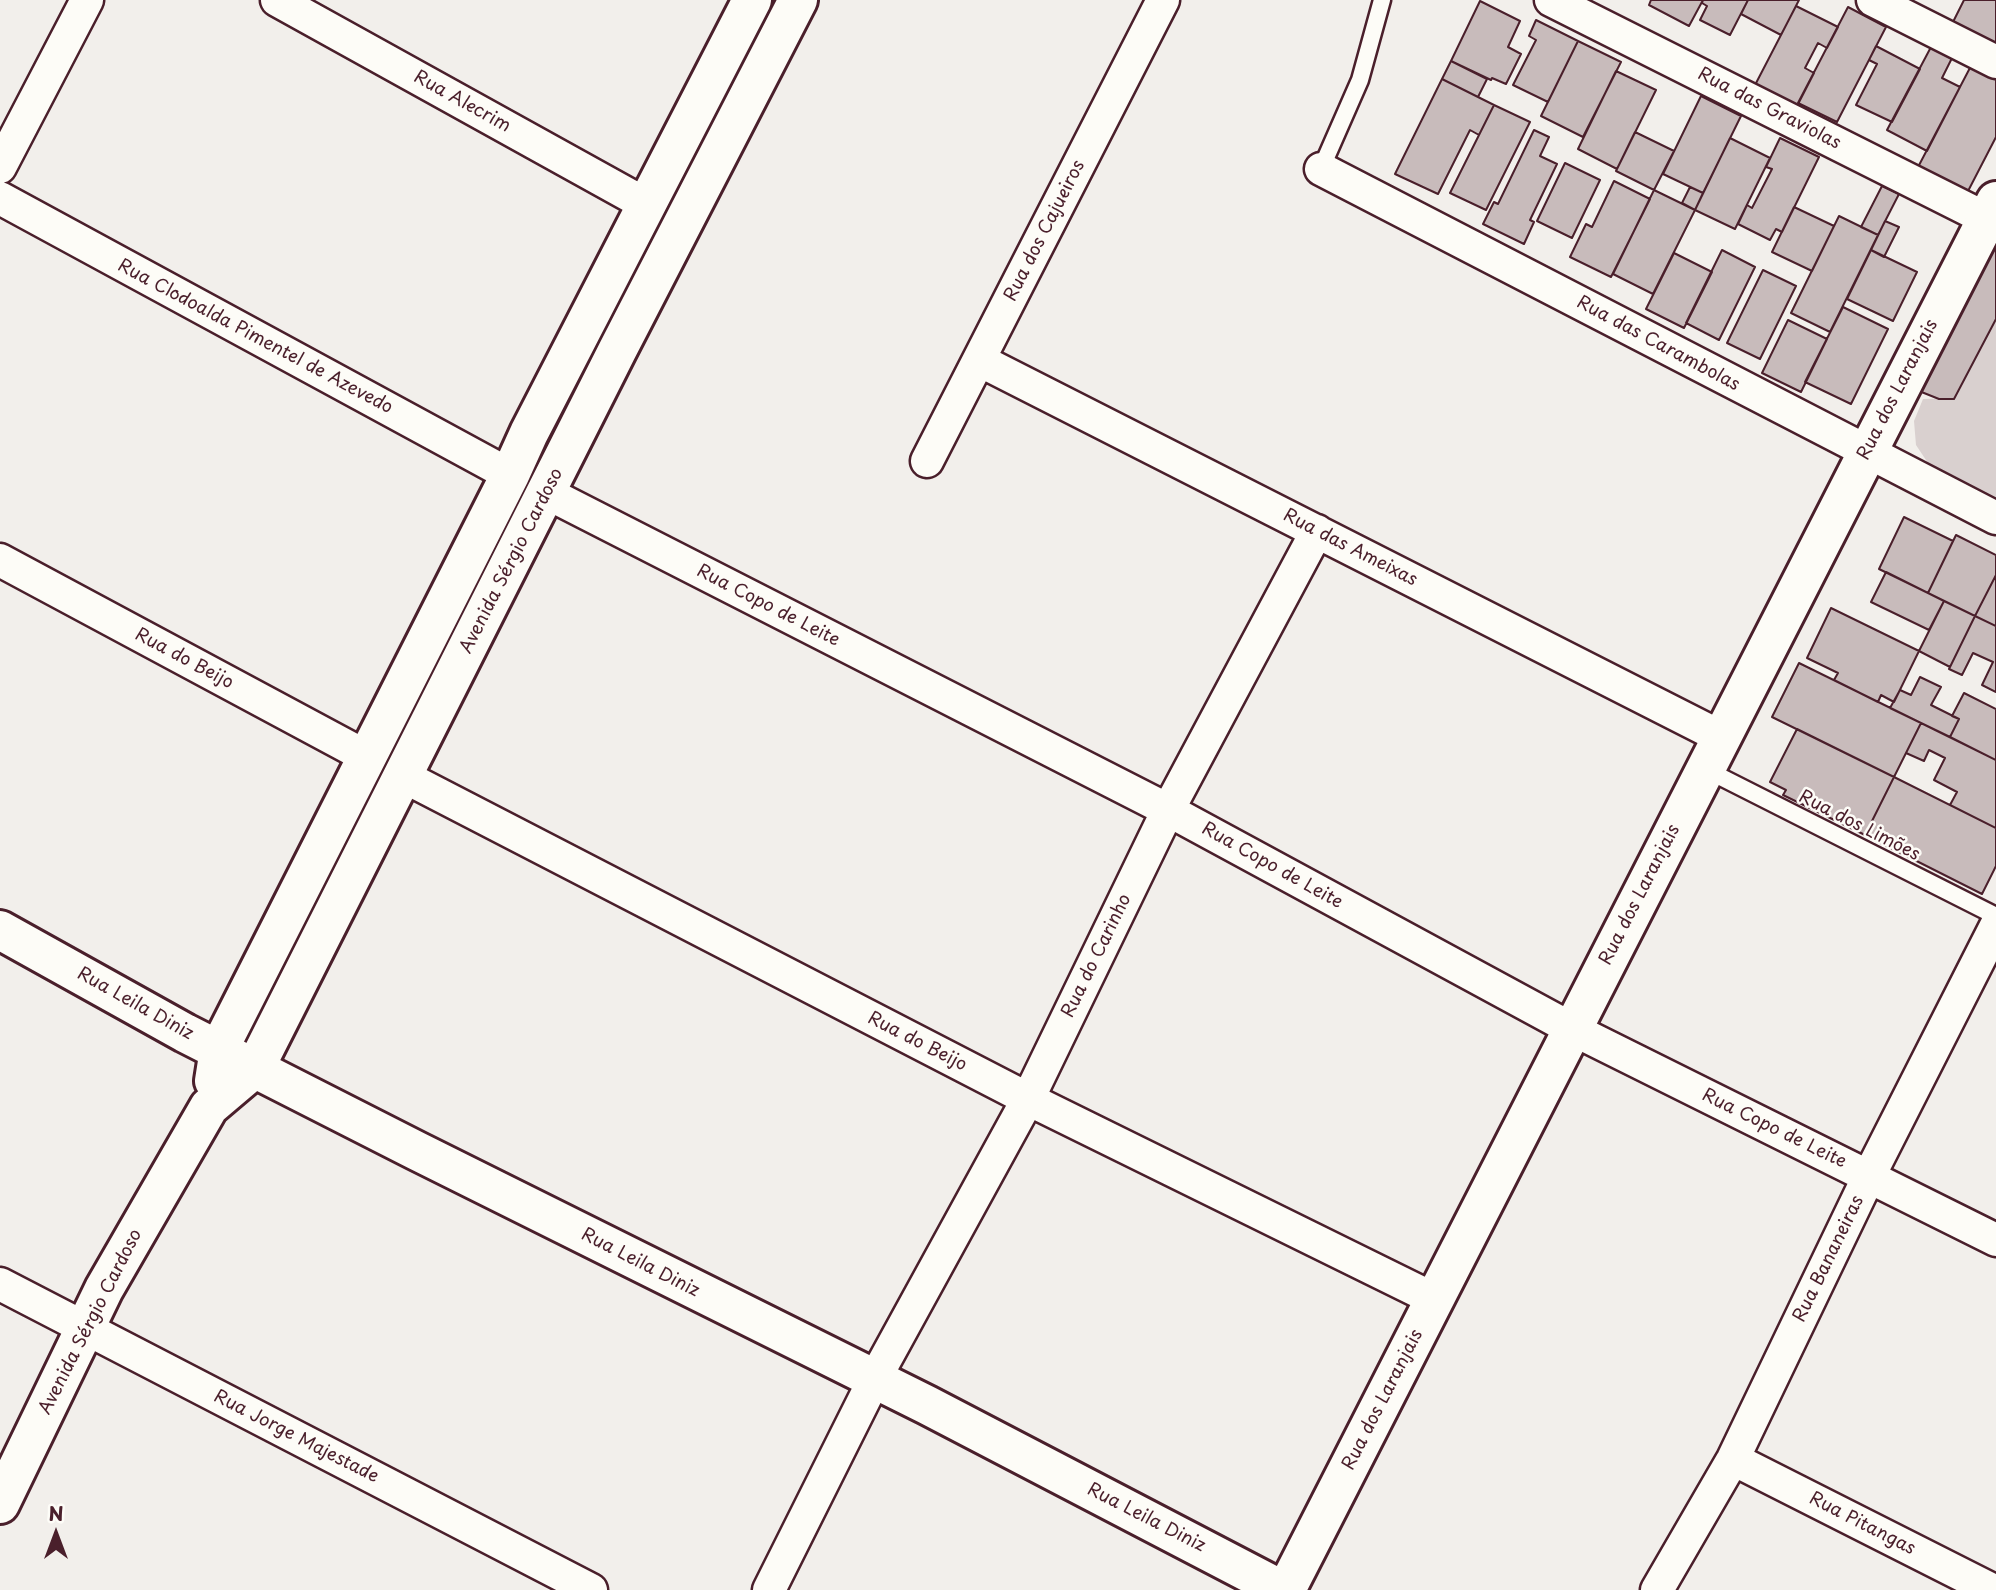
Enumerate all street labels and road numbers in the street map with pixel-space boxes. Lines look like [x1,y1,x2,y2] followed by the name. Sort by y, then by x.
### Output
[1694,64,1844,154] street label: Rua das Graviolas
[410,66,514,138] street label: Rua Alecrim
[1000,157,1090,305] street label: Rua dos Cajueiros
[114,255,396,419] street label: Rua Clodoalda Pimentel de Azevedo
[1573,292,1743,396] street label: Rua das Carambolas
[1853,316,1943,464] street label: Rua dos Laranjais
[456,465,568,657] street label: Avenida Sérgio Cardoso
[1279,505,1421,591] street label: Rua das Ameixas
[693,561,843,651] street label: Rua Copo de Leite
[131,624,237,694] street label: Rua do Beijo
[1795,786,1923,866] street label: Rua dos Limões
[1198,818,1346,914] street label: Rua Copo de Leite
[1595,821,1685,969] street label: Rua dos Laranjais
[1058,891,1136,1021] street label: Rua do Carinho
[73,963,197,1045] street label: Rua Leila Diniz
[864,1008,970,1076] street label: Rua do Beijo
[1698,1085,1850,1173] street label: Rua Copo de Leite
[1789,1192,1869,1326] street label: Rua Bananeiras
[577,1224,703,1302] street label: Rua Leila Diniz
[35,1226,147,1418] street label: Avenida Sérgio Cardoso
[1338,1326,1428,1474] street label: Rua dos Laranjais
[210,1386,382,1488] street label: Rua Jorge Majestade
[1083,1479,1209,1557] street label: Rua Leila Diniz
[1805,1488,1919,1560] street label: Rua Pitangas

